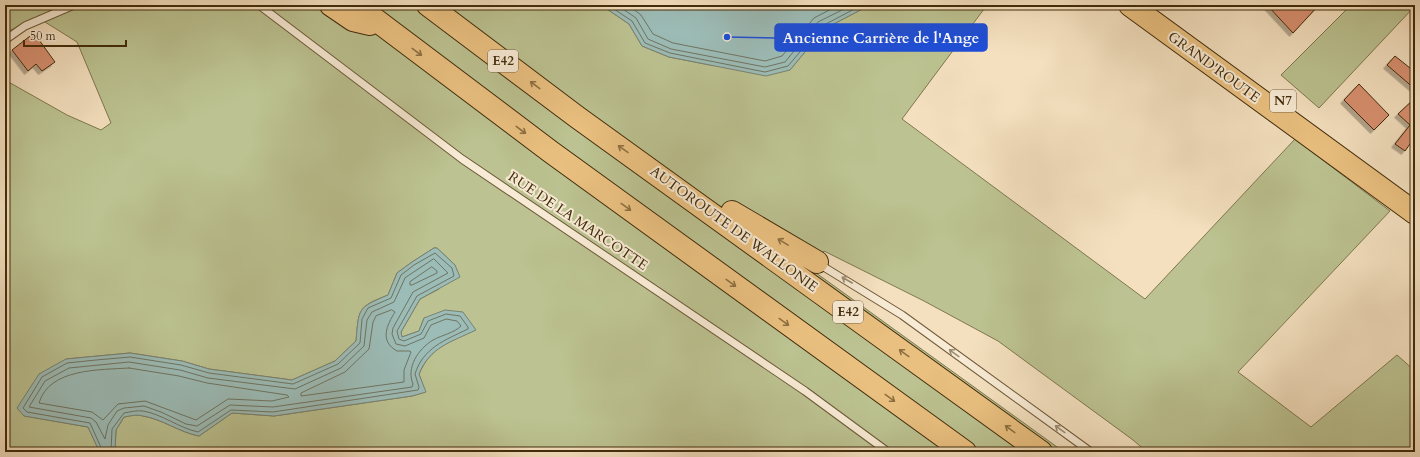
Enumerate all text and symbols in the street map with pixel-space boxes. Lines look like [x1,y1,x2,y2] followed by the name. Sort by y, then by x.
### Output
[24,22,126,48] scale bar
[775,24,987,51] callout: Ancienne Carrière de l'Ange
[1164,27,1264,107] street label: GRAND'ROUTE
[30,28,57,44] text: 50 m
[783,28,979,48] text: Ancienne Carrière de l'Ange
[412,48,423,56] one-way arrow
[488,50,518,72] road number: E42
[529,81,540,89] one-way arrow
[1270,90,1296,112] road number: N7
[516,126,527,134] one-way arrow
[617,145,628,153] one-way arrow
[646,162,822,297] street label: AUTOROUTE DE WALLONIE
[505,167,652,275] street label: RUE DE LA MARCOTTE
[621,203,632,211] one-way arrow
[777,238,789,246] one-way arrow
[841,276,853,284] one-way arrow
[726,279,737,288] one-way arrow
[833,301,863,323] road number: E42
[779,318,790,326] one-way arrow
[899,349,910,357] one-way arrow
[949,349,960,357] one-way arrow
[884,394,895,402] one-way arrow
[1004,425,1015,433] one-way arrow
[1055,425,1066,433] one-way arrow

